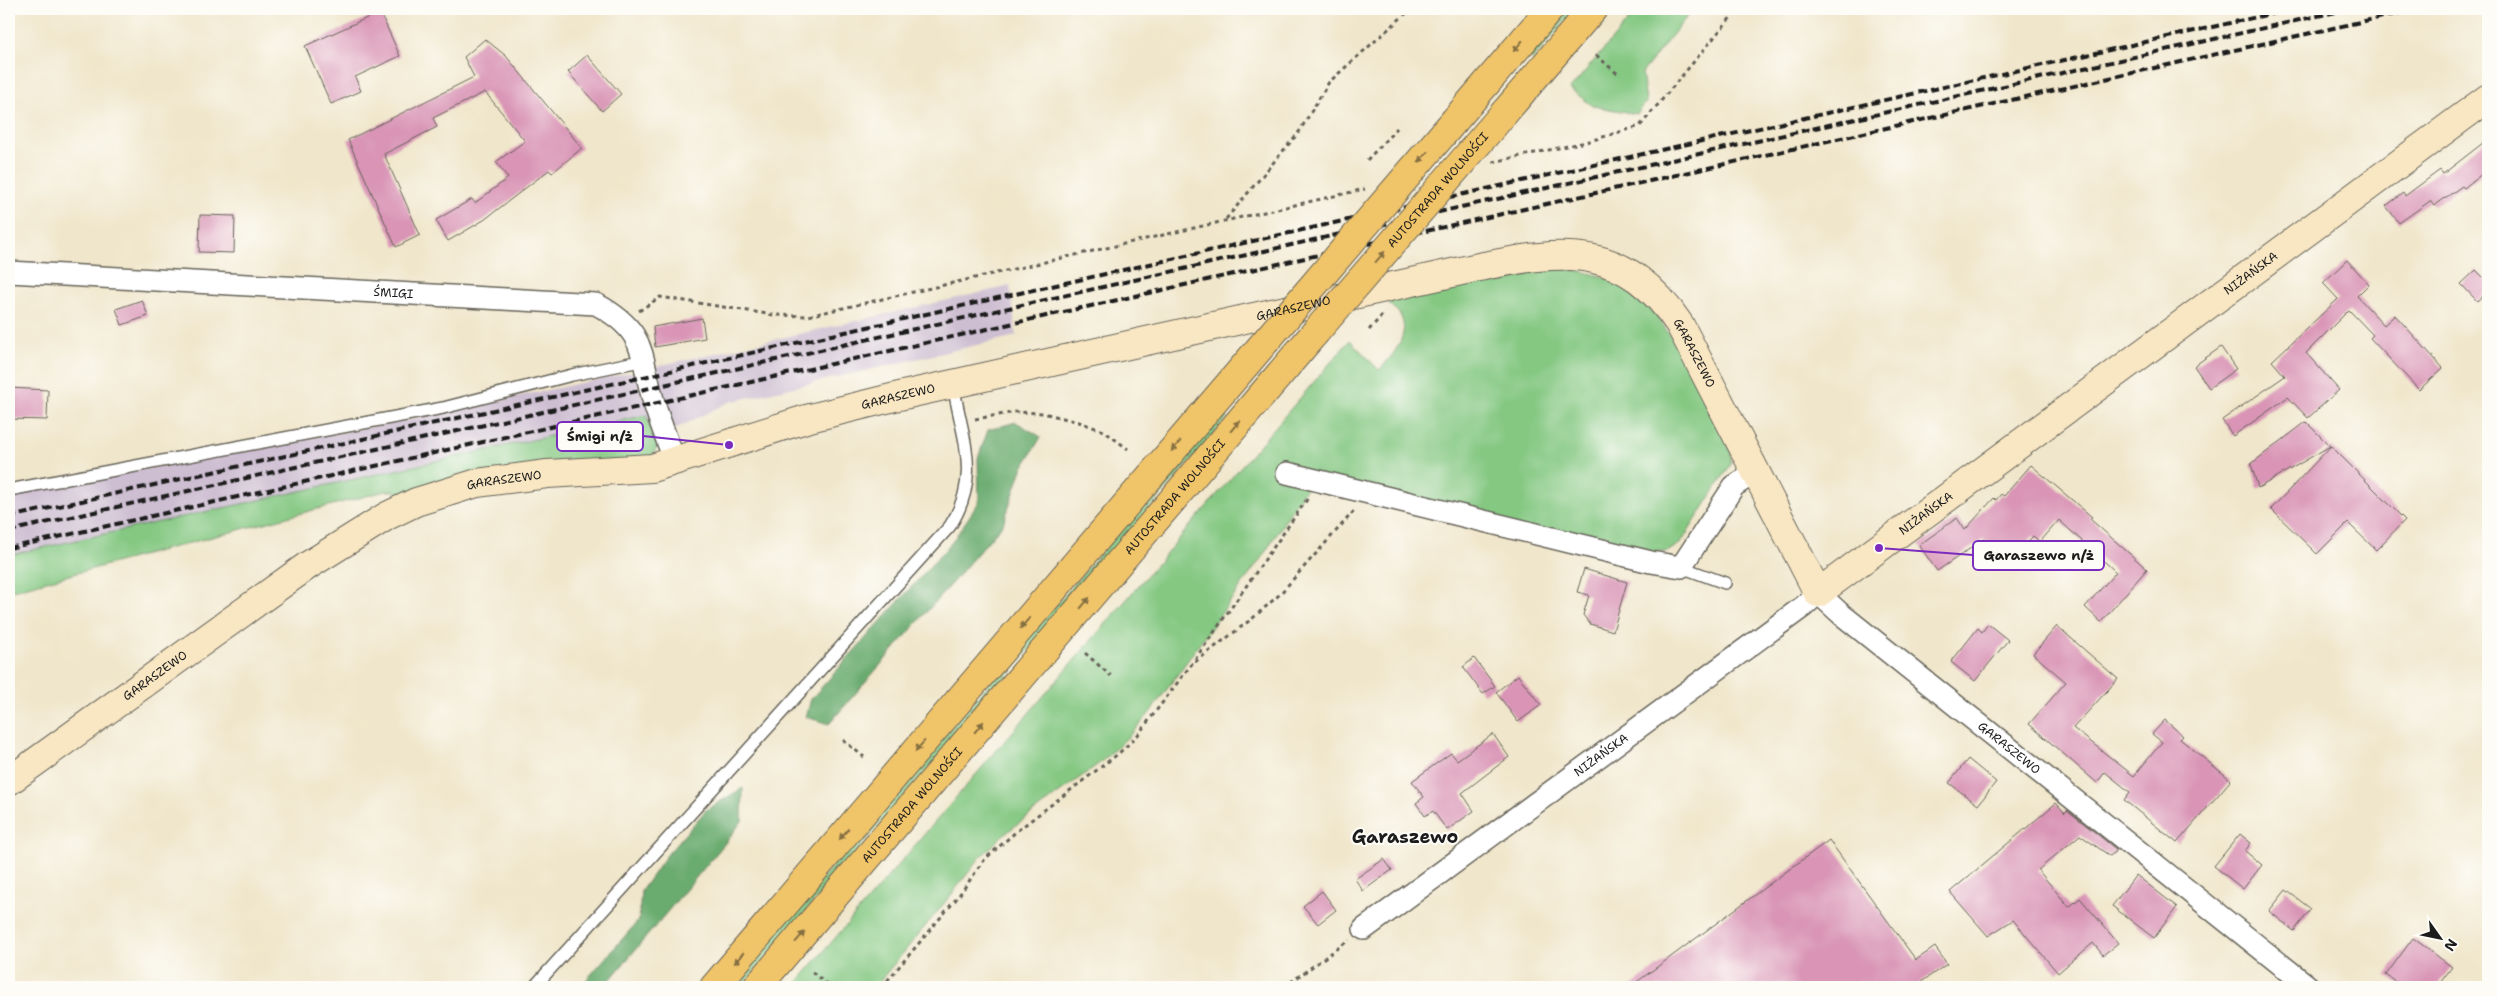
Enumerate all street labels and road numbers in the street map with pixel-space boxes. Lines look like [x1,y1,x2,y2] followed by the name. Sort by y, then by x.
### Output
[1384,129,1492,251] street label: AUTOSTRADA WOLNOŚCI
[2220,248,2281,299] street label: NIŻAŃSKA
[373,284,414,302] street label: ŚMIGI
[1255,292,1332,324] street label: GARASZEWO
[1670,315,1719,390] street label: GARASZEWO
[859,380,937,413] street label: GARASZEWO
[1121,435,1229,558] street label: AUTOSTRADA WOLNOŚCI
[464,467,542,494] street label: GARASZEWO
[1896,488,1956,539] street label: NIŻAŃSKA
[120,647,190,704] street label: GARASZEWO
[1974,718,2044,778] street label: GARASZEWO
[1571,730,1632,780] street label: NIŻAŃSKA
[858,744,966,866] street label: AUTOSTRADA WOLNOŚCI

